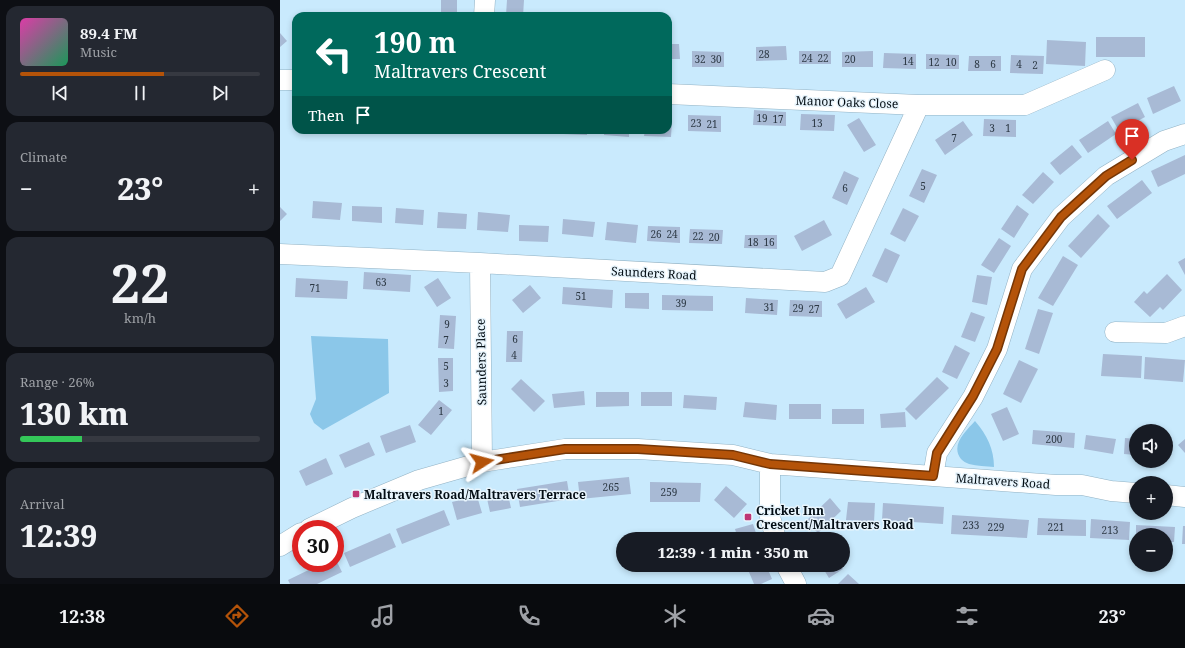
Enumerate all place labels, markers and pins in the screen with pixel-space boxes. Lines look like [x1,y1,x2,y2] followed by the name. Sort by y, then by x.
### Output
[1115,119,1149,160] pin
[364,486,586,503] place label: Maltravers Road/Maltravers Terrace
[351,489,361,499] marker: Maltravers Road/Maltravers Terrace
[756,502,914,533] place label: Cricket Inn Crescent/Maltravers Road
[743,512,753,522] marker: Cricket Inn Crescent/Maltravers Road

